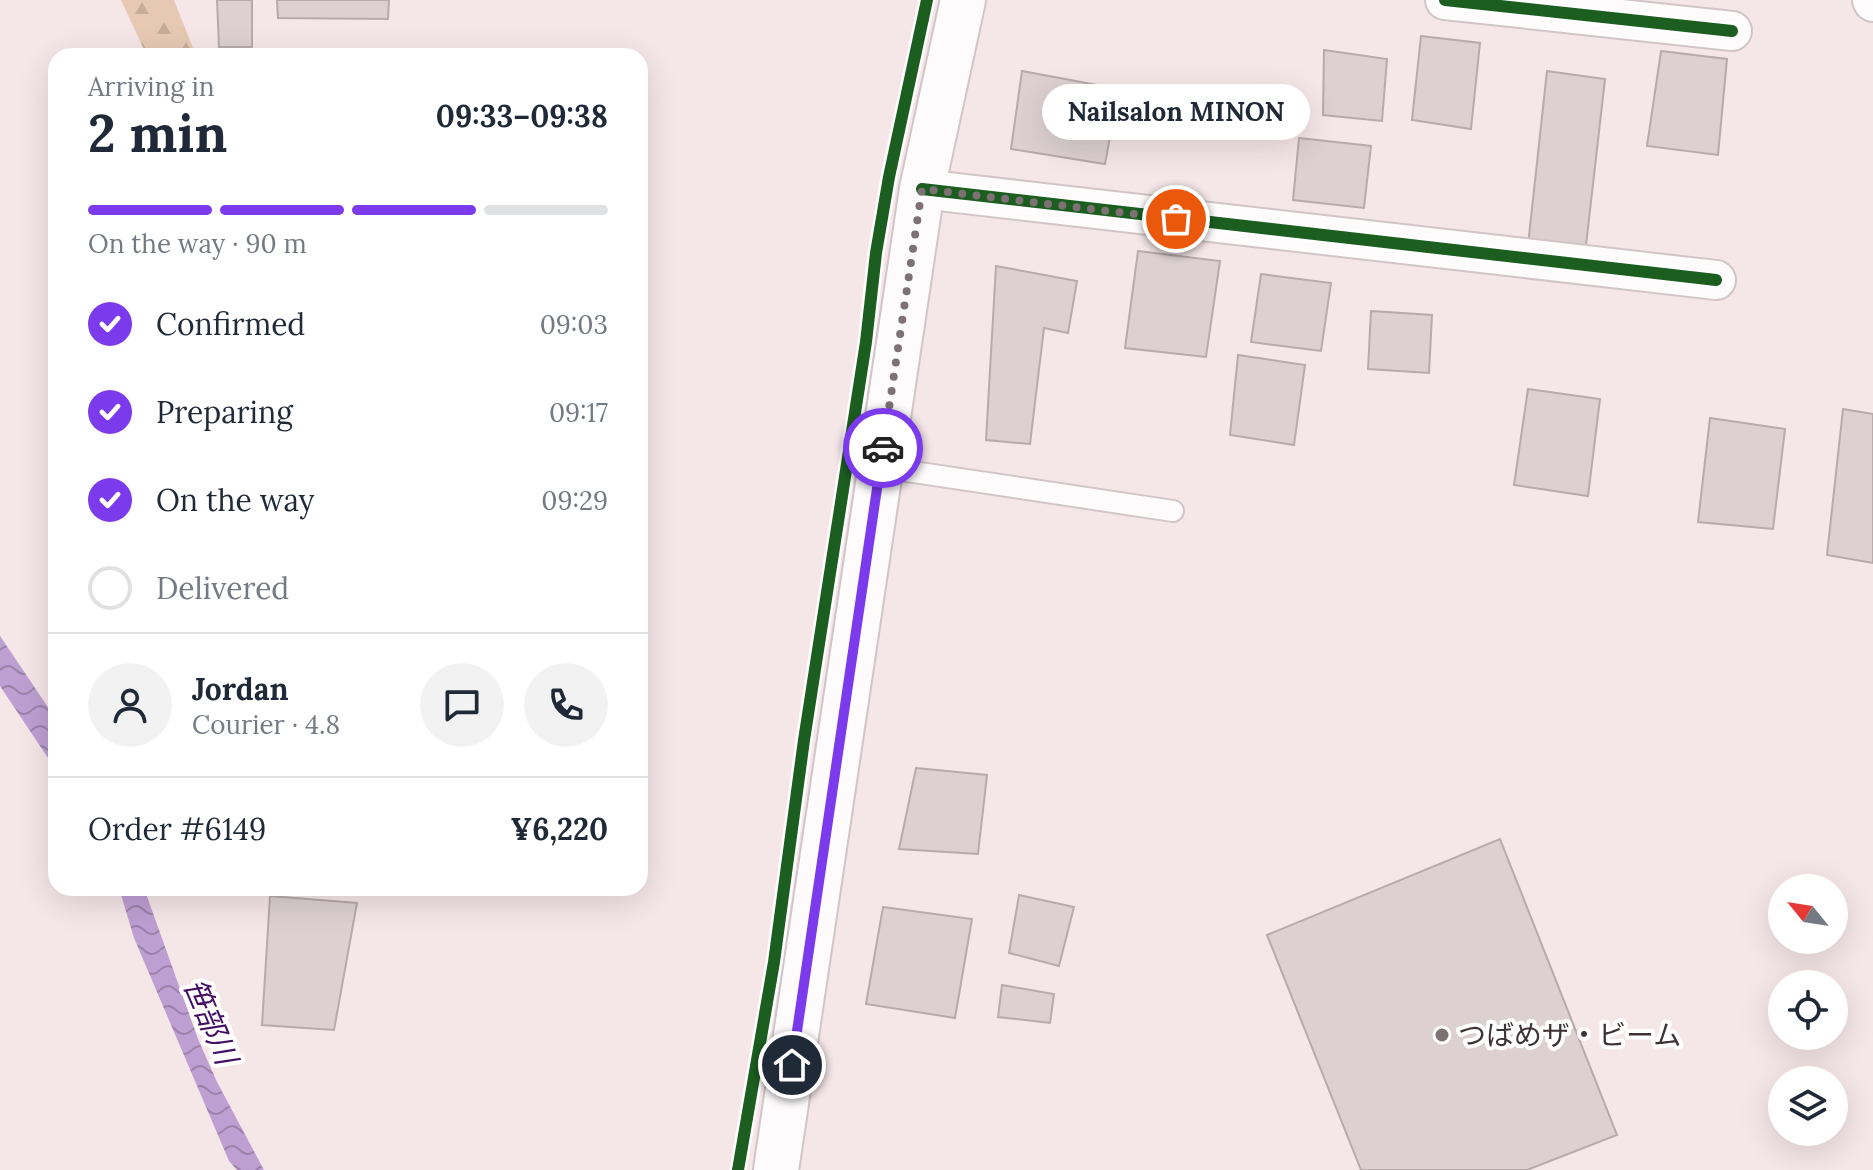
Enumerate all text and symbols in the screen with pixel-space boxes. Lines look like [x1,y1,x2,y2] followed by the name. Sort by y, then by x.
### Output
[88,70,215,103] text: Arriving in
[1042,83,1310,139] callout: Nailsalon MINON
[1067,95,1285,128] text: Nailsalon MINON
[436,97,608,135] text: 09:33–09:38
[88,100,227,166] text: 2 min
[1142,185,1210,253] pin
[1154,197,1198,241] icon: bag
[88,227,307,260] text: On the way · 90 m
[88,302,132,346] icon: check
[156,305,305,343] text: Confirmed
[540,308,608,341] text: 09:03
[88,390,132,434] icon: check
[156,393,293,431] text: Preparing
[549,396,608,429] text: 09:17
[843,408,923,488] courier
[861,426,905,470] icon: car
[88,478,132,522] icon: check
[156,481,314,519] text: On the way
[541,484,608,517] text: 09:29
[156,569,289,607] text: Delivered
[88,663,172,747] button: person
[420,663,504,747] button: chat
[524,663,608,747] button: phone
[192,670,289,708] text: Jordan
[192,708,340,741] text: Courier · 4.8
[88,810,266,848] text: Order #6149
[511,810,608,848] text: ¥6,220
[1768,874,1848,954] north arrow
[1768,874,1848,1146] map controls
[1768,970,1848,1050] button: locate
[176,972,247,1073] water label: 笹部川
[1458,1017,1681,1053] place label: つばめザ・ビーム
[1433,1026,1451,1044] marker: つばめザ・ビーム
[758,1031,826,1099] pin
[770,1043,814,1087] icon: home
[1768,1066,1848,1146] button: layers

